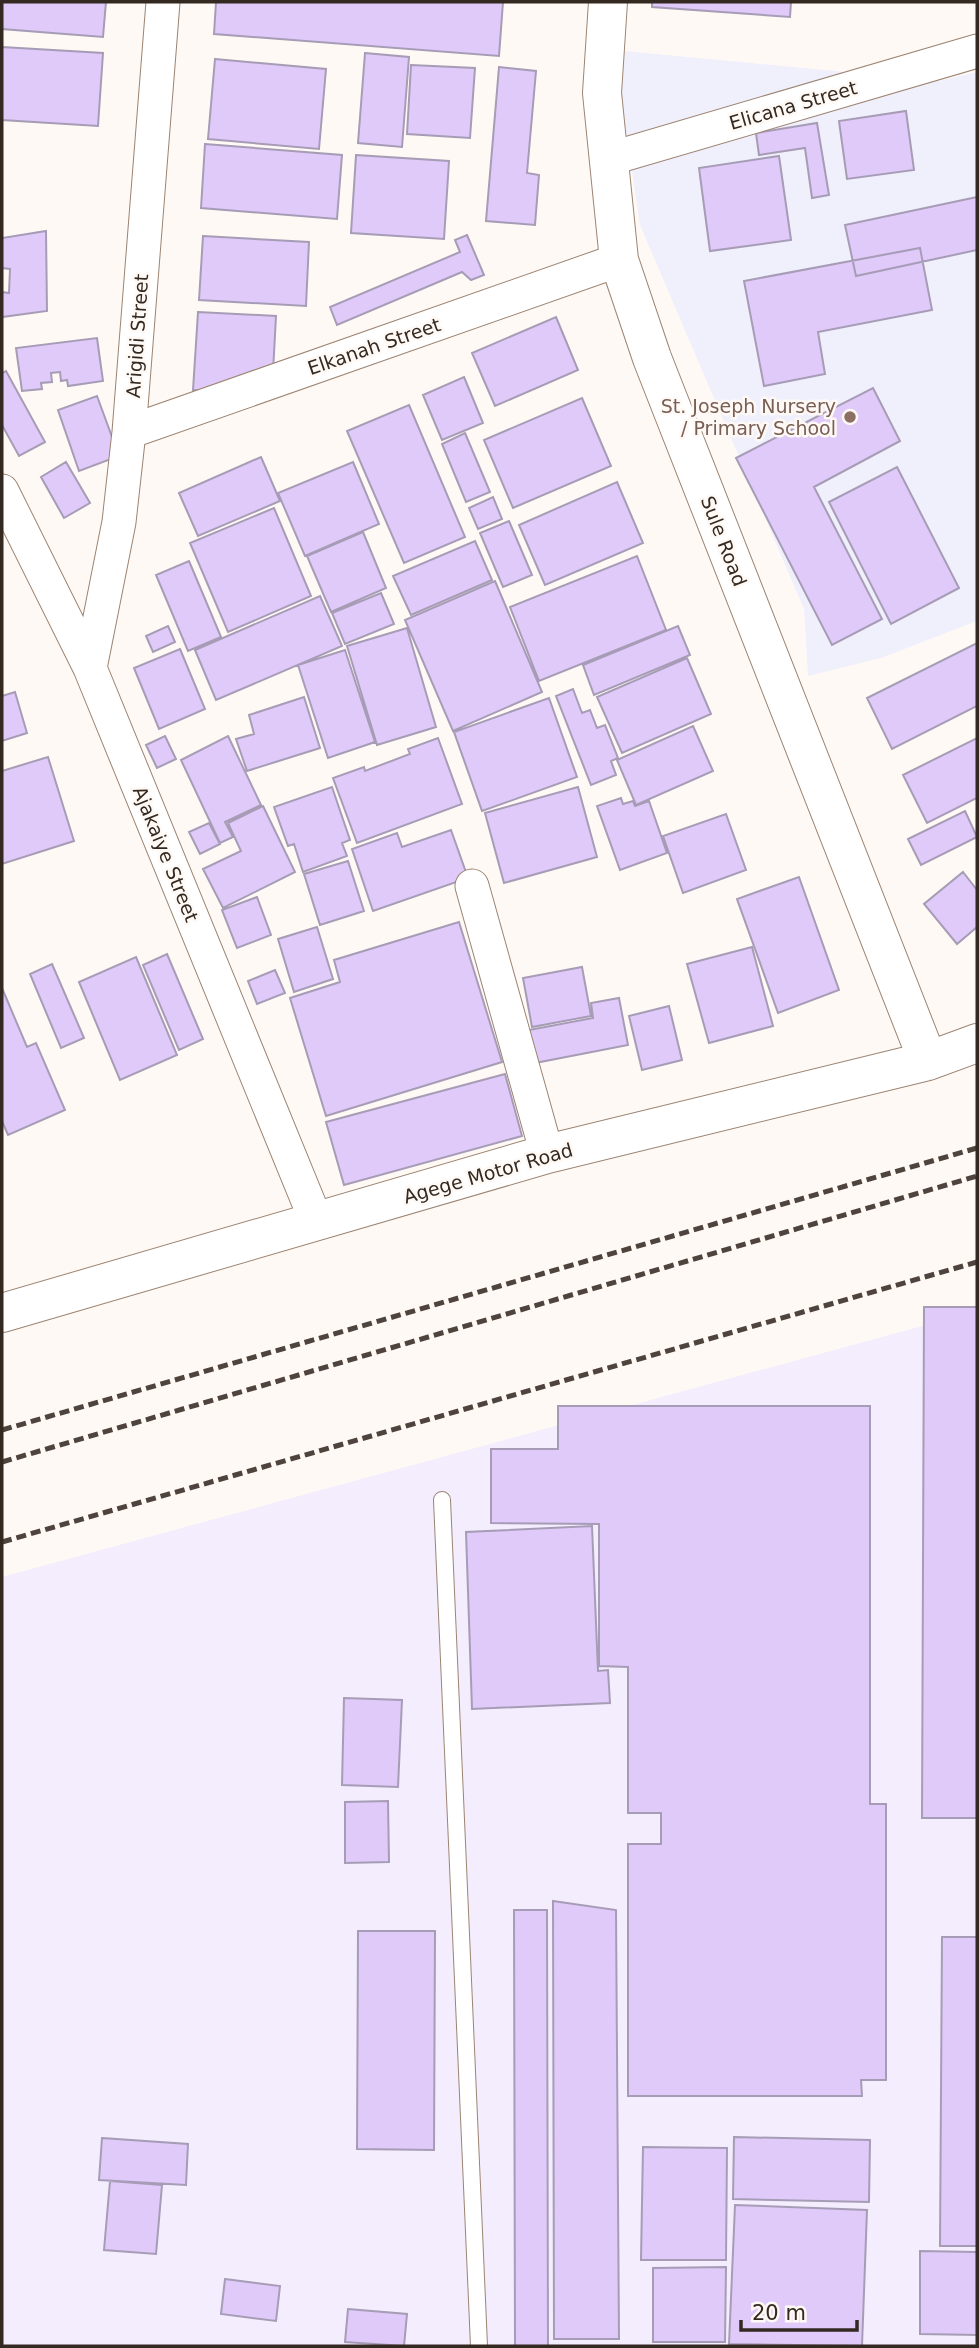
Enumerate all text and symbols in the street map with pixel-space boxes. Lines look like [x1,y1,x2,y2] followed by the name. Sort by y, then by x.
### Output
[726,76,860,134] street label: Elicana Street
[122,273,152,399] street label: Arigidi Street
[305,313,443,379] street label: Elkanah Street
[661,395,836,439] place label: St. Joseph Nursery / Primary School
[842,409,858,425] marker: St. Joseph Nursery / Primary School
[697,493,751,589] street label: Sule Road
[129,783,203,925] street label: Ajakaiye Street
[401,1138,575,1208] street label: Agege Motor Road
[741,2288,856,2332] scale bar
[752,2301,806,2325] text: 20 m

